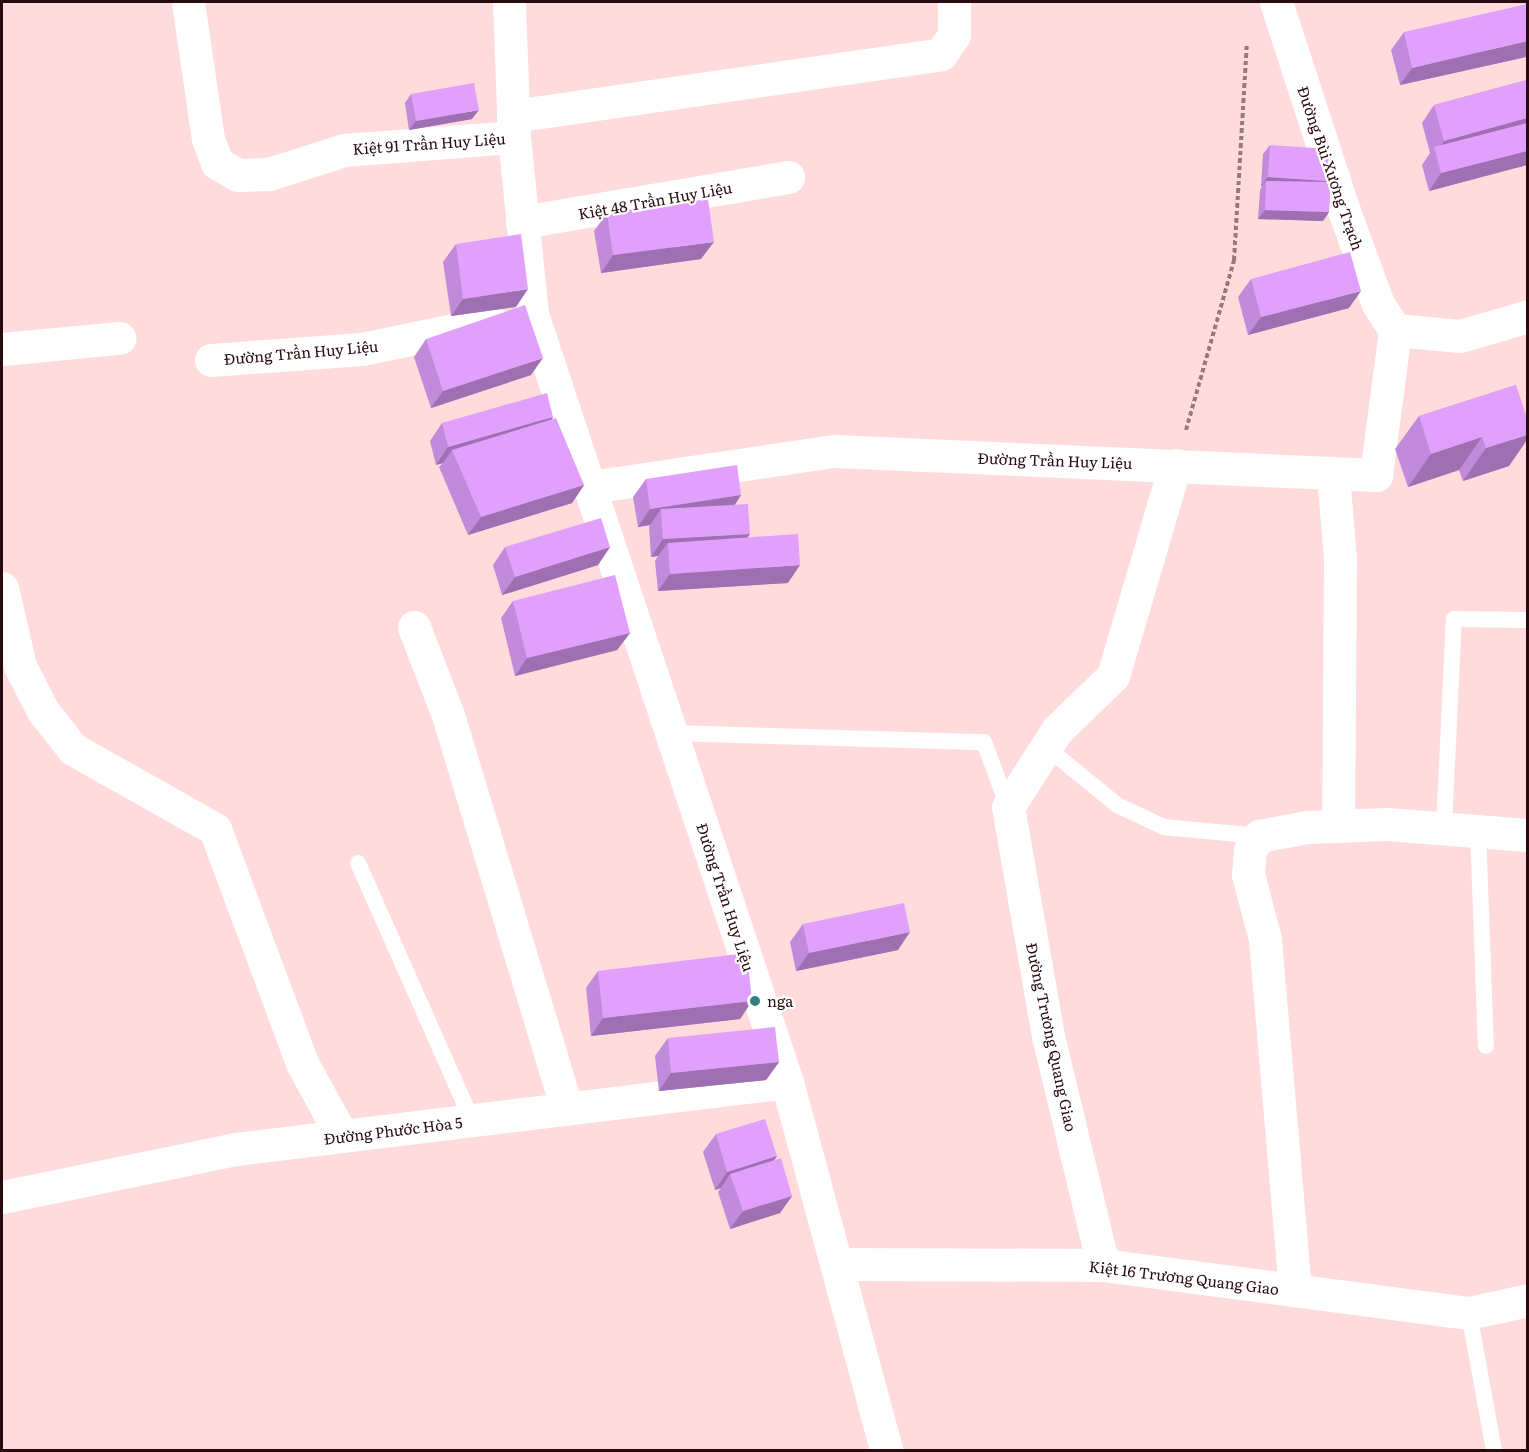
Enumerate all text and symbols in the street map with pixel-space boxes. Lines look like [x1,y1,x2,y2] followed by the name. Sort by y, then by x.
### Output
[1294,83,1368,253] street label: Đường Bùi Xương Trạch
[352,129,506,157] street label: Kiệt 91 Trần Huy Liệu
[577,178,733,222] street label: Kiệt 48 Trần Huy Liệu
[223,336,379,368] street label: Đường Trần Huy Liệu
[977,448,1133,472] street label: Đường Trần Huy Liệu
[693,820,759,974] street label: Đường Trần Huy Liệu
[1023,941,1081,1133] street label: Đường Trương Quang Giao
[767,992,793,1010] place label: nga
[748,994,762,1008] marker: nga
[323,1113,463,1147] street label: Đường Phước Hòa 5
[1088,1256,1280,1298] street label: Kiệt 16 Trương Quang Giao

